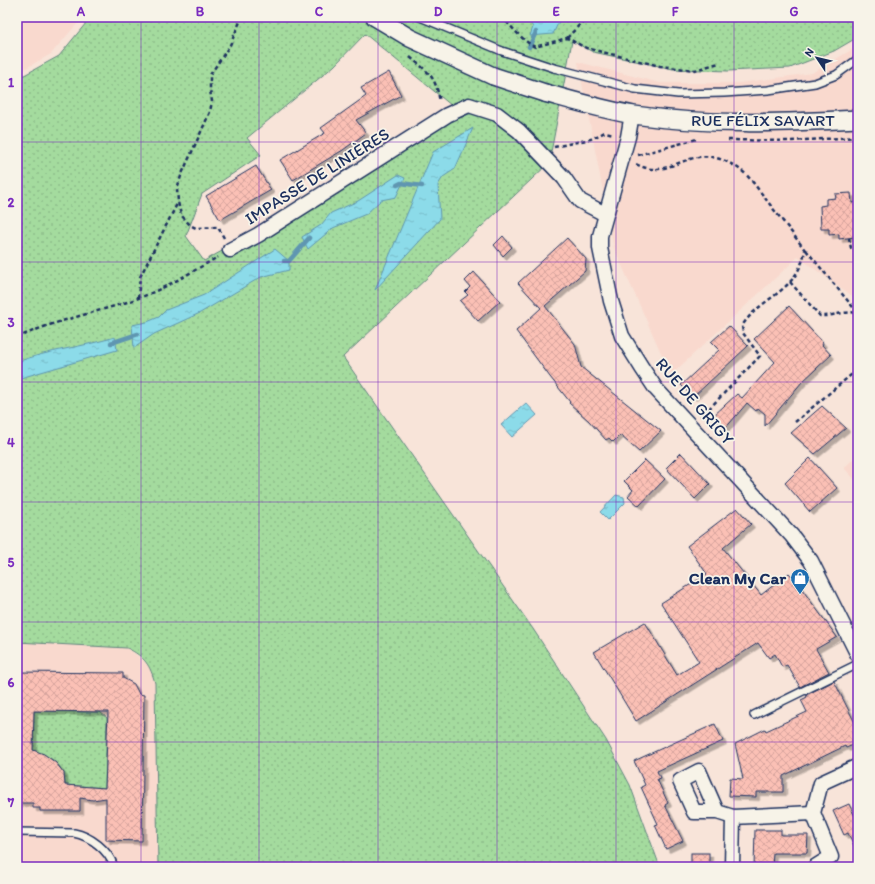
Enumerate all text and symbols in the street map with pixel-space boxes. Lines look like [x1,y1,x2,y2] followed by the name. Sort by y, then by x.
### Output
[76,4,86,19] text: A
[196,4,205,19] text: B
[315,4,324,19] text: C
[434,4,443,19] text: D
[552,4,560,19] text: E
[672,4,679,19] text: F
[790,4,799,19] text: G
[797,38,837,78] north arrow
[802,46,817,59] text: N
[8,75,14,90] text: 1
[691,110,835,130] street label: RUE FÉLIX SAVART
[241,123,393,229] street label: IMPASSE DE LINIÈRES
[8,195,15,210] text: 2
[7,315,15,330] text: 3
[652,353,738,449] street label: RUE DE GRIGY
[7,435,15,450] text: 4
[8,555,15,570] text: 5
[789,567,811,595] shop icon: Clean My Car
[689,568,786,589] place label: Clean My Car
[8,675,15,690] text: 6
[7,795,15,810] text: 7

